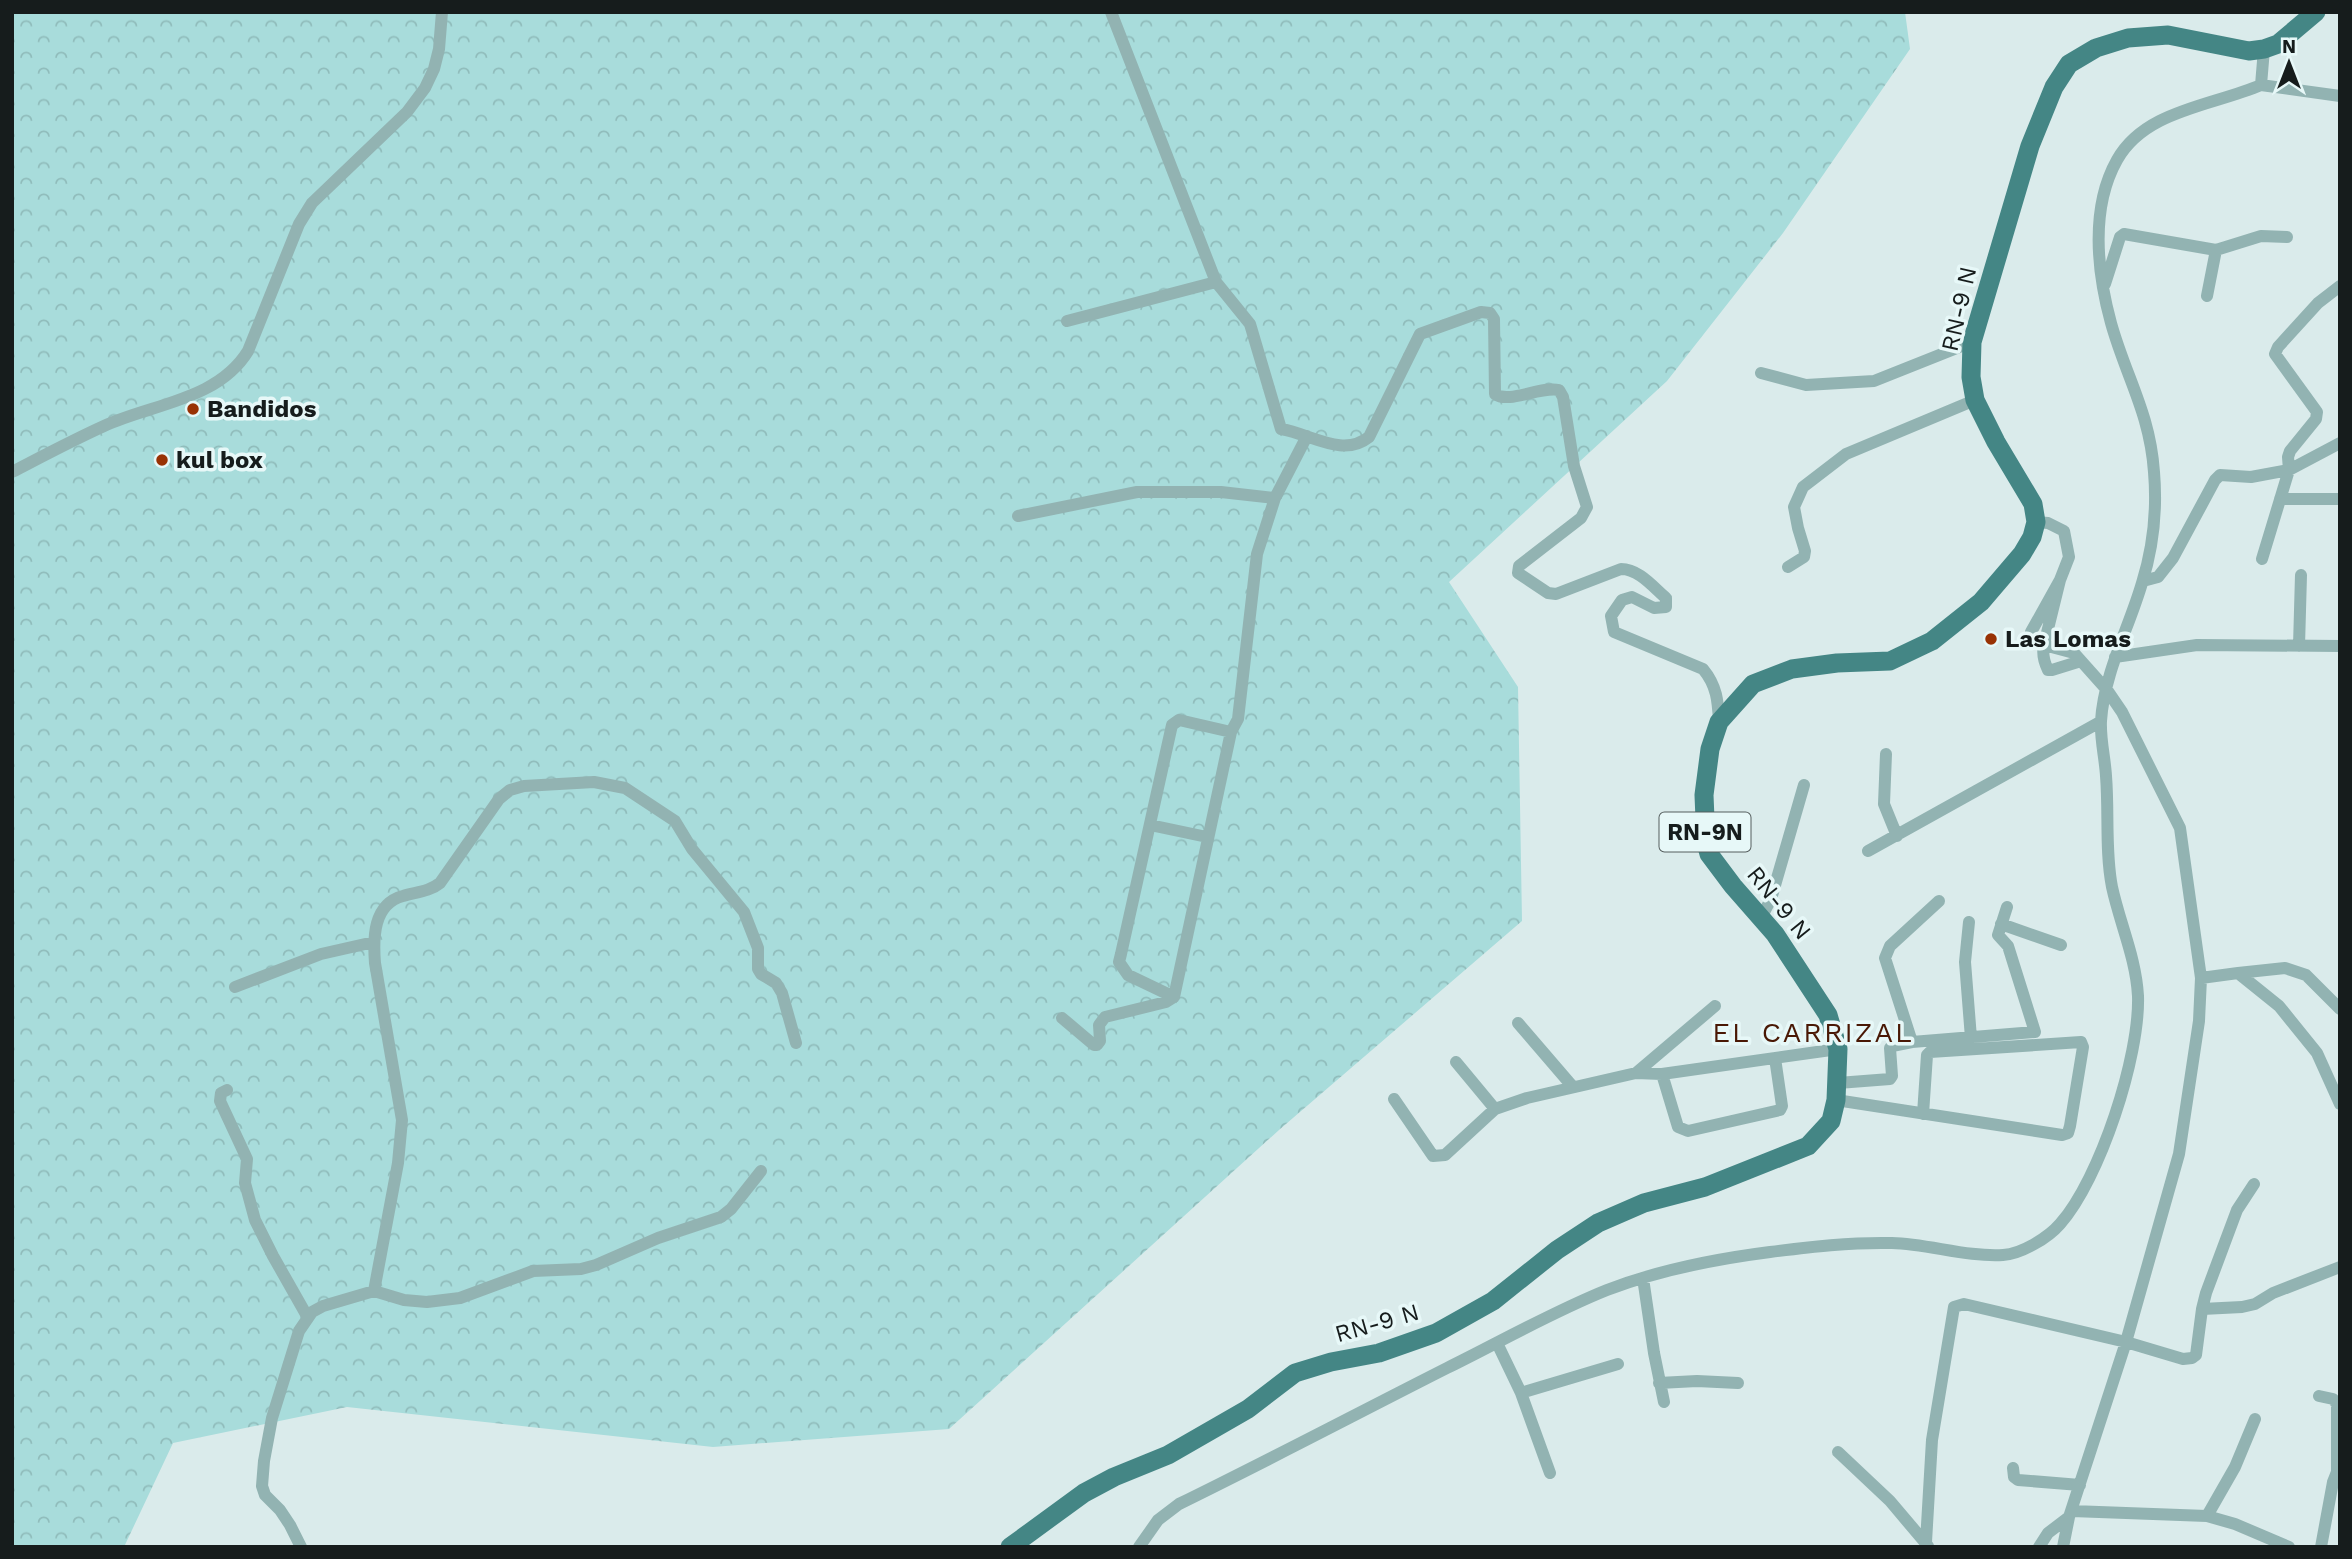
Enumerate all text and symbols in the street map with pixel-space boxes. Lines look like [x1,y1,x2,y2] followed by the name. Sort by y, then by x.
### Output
[2254,28,2324,98] north arrow
[2282,35,2296,58] text: N
[1936,264,1982,354] street label: RN-9 N
[207,395,317,423] place label: Bandidos
[185,401,201,417] marker: Bandidos
[176,446,263,474] place label: kul box
[154,452,170,468] marker: kul box
[2005,625,2131,653] place label: Las Lomas
[1983,631,1999,647] marker: Las Lomas
[1660,812,1750,852] road number: RN-9N
[1741,861,1817,945] street label: RN-9 N
[1712,1016,1914,1049] district label: EL CARRIZAL
[1332,1298,1422,1348] street label: RN-9 N

